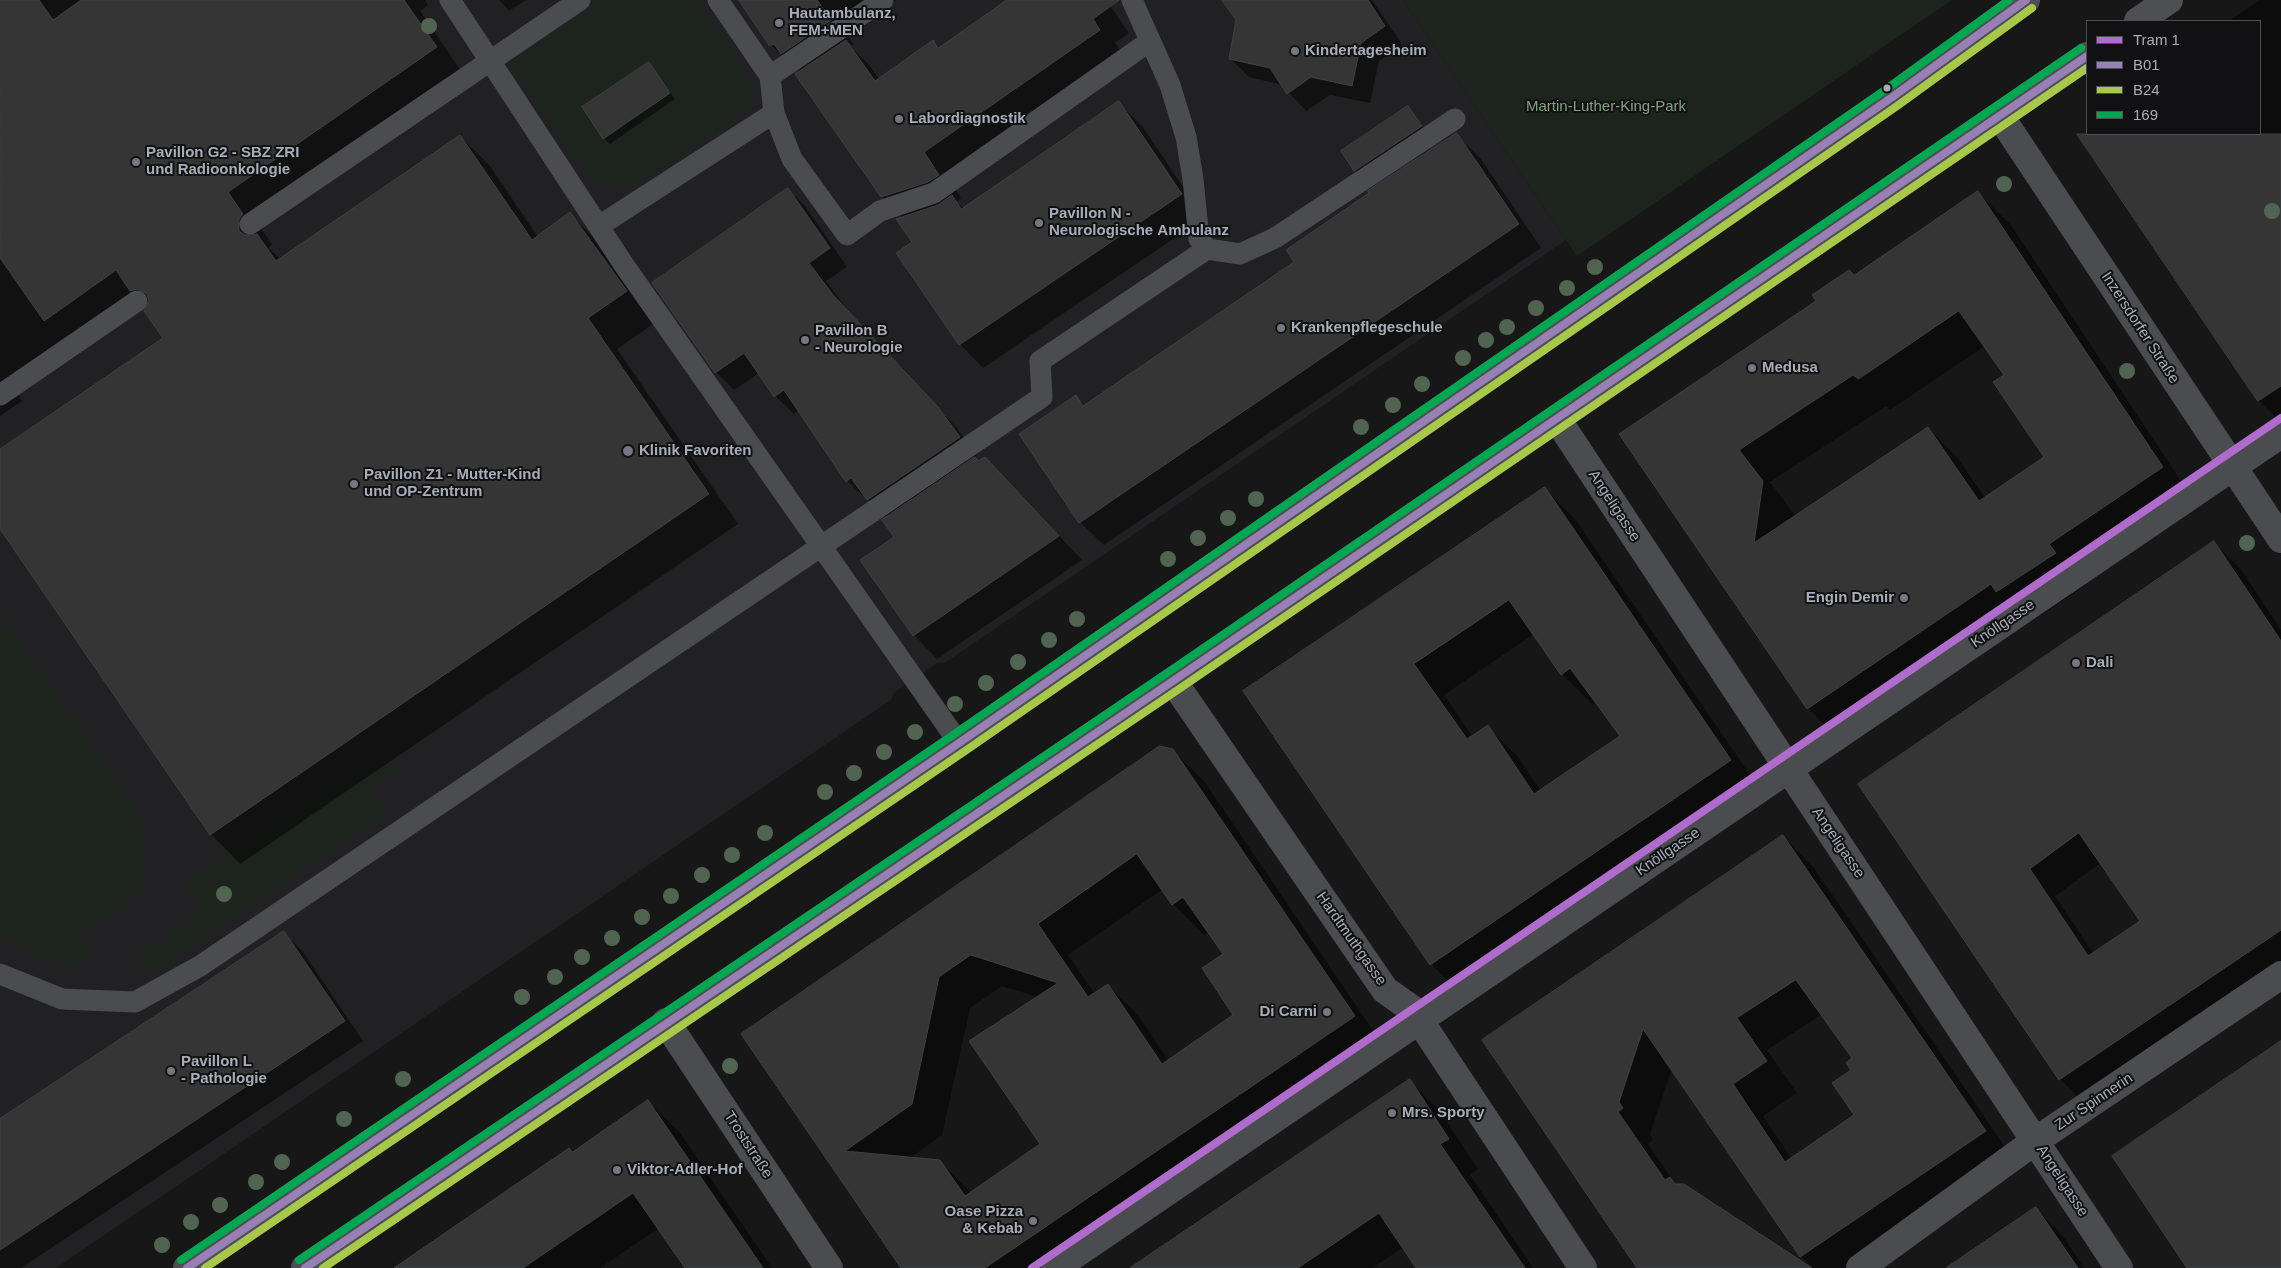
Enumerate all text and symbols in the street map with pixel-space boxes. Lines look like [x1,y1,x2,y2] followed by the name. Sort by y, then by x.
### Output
[789,5,896,40] place label: Hautambulanz, FEM+MEN
[773,17,785,29] marker: Hautambulanz, FEM+MEN
[2086,20,2261,135] legend
[2133,31,2180,48] text: Tram 1
[1305,42,1427,60] place label: Kindertagesheim
[1289,45,1301,57] marker: Kindertagesheim
[2133,56,2160,73] text: B01
[2133,81,2160,98] text: B24
[1882,83,1892,93] unlabelled marker
[1526,98,1686,116] park label: Martin-Luther-King-Park
[2133,106,2158,123] text: 169
[909,110,1026,128] place label: Labordiagnostik
[893,113,905,125] marker: Labordiagnostik
[146,144,299,179] place label: Pavillon G2 - SBZ ZRI und Radioonkologie
[130,156,142,168] marker: Pavillon G2 - SBZ ZRI und Radioonkologie
[1049,205,1229,240] place label: Pavillon N - Neurologische Ambulanz
[1033,217,1045,229] marker: Pavillon N - Neurologische Ambulanz
[2097,269,2183,387] street label: Inzersdorfer Straße
[1291,319,1443,337] place label: Krankenpflegeschule
[815,322,903,357] place label: Pavillon B - Neurologie
[1275,322,1287,334] marker: Krankenpflegeschule
[799,334,811,346] marker: Pavillon B - Neurologie
[1762,359,1818,377] place label: Medusa
[1746,362,1758,374] marker: Medusa
[639,442,752,460] place label: Klinik Favoriten
[621,444,635,458] marker: Klinik Favoriten
[364,466,541,501] place label: Pavillon Z1 - Mutter-Kind und OP-Zentrum
[1584,467,1644,545] street label: Angeligasse
[348,478,360,490] marker: Pavillon Z1 - Mutter-Kind und OP-Zentrum
[1806,589,1894,607] place label: Engin Demir
[1898,592,1910,604] marker: Engin Demir
[1968,596,2038,652] street label: Knöllgasse
[2086,654,2114,672] place label: Dali
[2070,657,2082,669] marker: Dali
[1808,804,1868,882] street label: Angeligasse
[1633,824,1703,880] street label: Knöllgasse
[1312,889,1390,989] street label: Hardtmuthgasse
[1259,1003,1317,1021] place label: Di Carni
[1321,1006,1333,1018] marker: Di Carni
[181,1053,267,1088] place label: Pavillon L - Pathologie
[165,1065,177,1077] marker: Pavillon L - Pathologie
[2052,1069,2136,1135] street label: Zur Spinnerin
[1402,1104,1485,1122] place label: Mrs. Sporty
[1386,1107,1398,1119] marker: Mrs. Sporty
[720,1108,776,1182] street label: Troststraße
[2032,1142,2092,1220] street label: Angeligasse
[627,1161,743,1179] place label: Viktor-Adler-Hof
[611,1164,623,1176] marker: Viktor-Adler-Hof
[945,1203,1023,1238] place label: Oase Pizza & Kebab
[1027,1215,1039,1227] marker: Oase Pizza & Kebab

